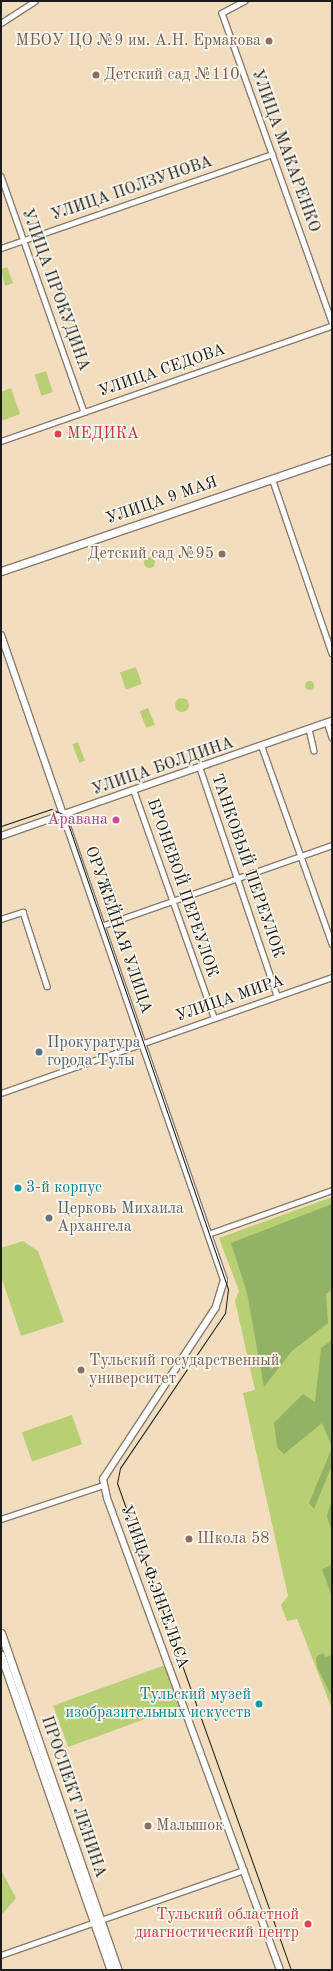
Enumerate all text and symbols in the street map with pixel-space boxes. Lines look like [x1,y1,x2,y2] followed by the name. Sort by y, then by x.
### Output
[16,31,261,51] place label: МБОУ ЦО №9 им. А.Н. Ермакова
[264,36,274,46] marker: МБОУ ЦО №9 им. А.Н. Ермакова
[104,65,240,85] place label: Детский сад №110
[247,67,323,235] street label: УЛИЦА МАКАРЕНКО
[91,70,101,80] marker: Детский сад №110
[49,152,215,226] street label: УЛИЦА ПОЛЗУНОВА
[17,206,93,374] street label: УЛИЦА ПРОКУДИНА
[96,340,228,402] street label: УЛИЦА СЕДОВА
[67,424,139,444] place label: МЕДИКА
[52,428,64,440] marker: МЕДИКА
[104,473,220,529] street label: УЛИЦА 9 МАЯ
[88,544,214,564] place label: Детский сад №95
[217,549,227,559] marker: Детский сад №95
[90,734,236,800] street label: УЛИЦА БОЛДИНА
[206,771,288,961] street label: ТАНКОВЫЙ ПЕРЕУЛОК
[142,796,222,980] street label: БРОНЕВОЙ ПЕРЕУЛОК
[47,810,108,830] place label: Аравана
[111,815,121,825] marker: Аравана
[80,844,156,1016] street label: ОРУЖЕЙНАЯ УЛИЦА
[174,972,286,1026] street label: УЛИЦА МИРА
[47,1033,141,1071] place label: Прокуратура города Тулы
[34,1047,44,1057] marker: Прокуратура города Тулы
[26,1178,102,1198] place label: 3-й корпус
[13,1183,23,1193] marker: 3-й корпус
[57,1199,184,1237] place label: Церковь Михаила Архангела
[44,1213,54,1223] marker: Церковь Михаила Архангела
[89,1351,279,1389] place label: Тульский государственный университет
[76,1365,86,1375] marker: Тульский государственный университет
[115,1503,193,1671] street label: УЛИЦА Ф.ЭНГЕЛЬСА
[197,1529,270,1549] place label: Школа 58
[184,1534,194,1544] marker: Школа 58
[66,1685,251,1723] place label: Тульский музей изобразительных искусств
[254,1699,264,1709] marker: Тульский музей изобразительных искусств
[36,1714,110,1880] street label: ПРОСПЕКТ ЛЕНИНА
[156,1816,223,1836] place label: Малышок
[143,1821,153,1831] marker: Малышок
[135,1905,299,1943] place label: Тульский областной диагностический центр
[302,1918,314,1930] marker: Тульский областной диагностический центр

